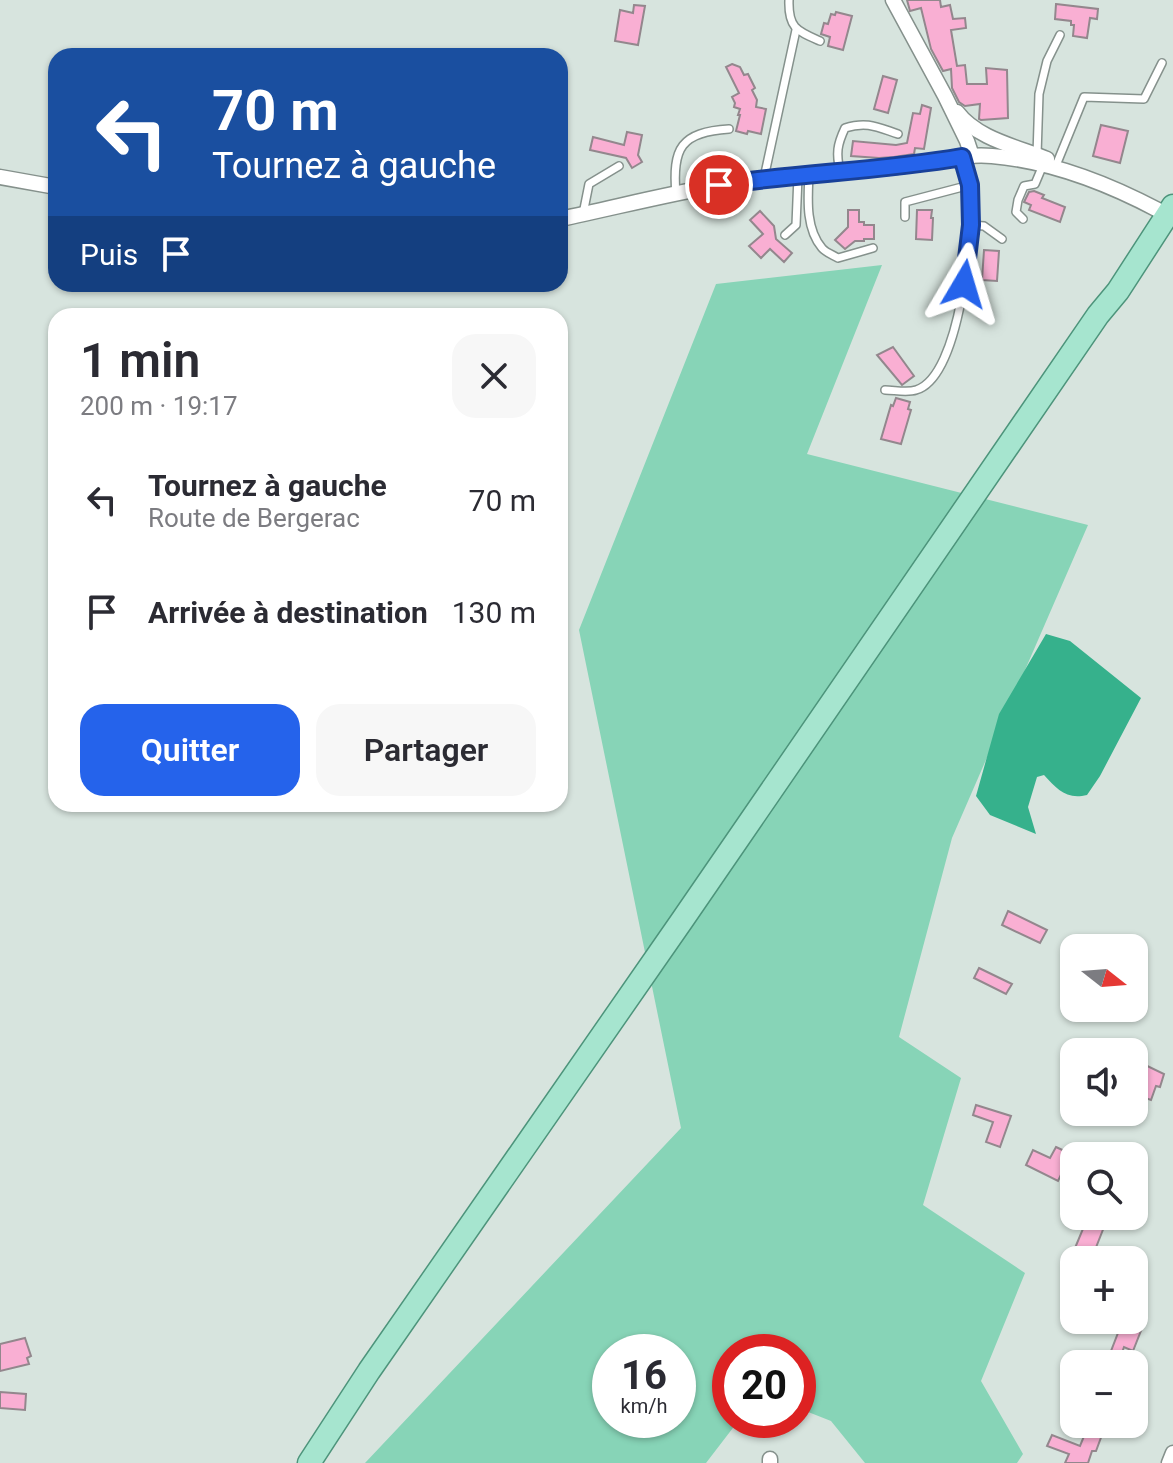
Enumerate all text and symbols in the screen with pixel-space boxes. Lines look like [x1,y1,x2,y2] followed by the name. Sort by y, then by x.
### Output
[212,78,339,144] text: 70 m
[80,80,184,184] icon: left
[212,145,496,187] text: Tournez à gauche
[685,151,753,219] pin
[697,163,741,207] icon: arrive
[154,232,198,276] icon: arrive
[80,237,138,272] text: Puis
[922,242,1006,326] position arrow
[80,332,200,389] text: 1 min
[452,334,536,418] button: close
[80,391,238,421] text: 200 m · 19:17
[148,468,387,503] text: Tournez à gauche
[80,478,124,522] icon: left
[469,483,536,518] text: 70 m
[148,503,360,533] text: Route de Bergerac
[80,590,124,634] icon: arrive
[148,595,428,630] text: Arrivée à destination
[452,595,536,630] text: 130 m
[80,704,300,796] button: Quitter
[316,704,536,796] button: Partager
[1060,934,1148,1022] north arrow
[1060,934,1148,1438] map controls
[1060,1038,1148,1126] button: sound
[1060,1142,1148,1230] button: search
[1060,1246,1148,1334] button: +
[712,1334,816,1438] speed limit sign: 20
[1060,1350,1148,1438] button: −
[621,1352,667,1399] text: 16
[621,1394,667,1418] text: km/h

